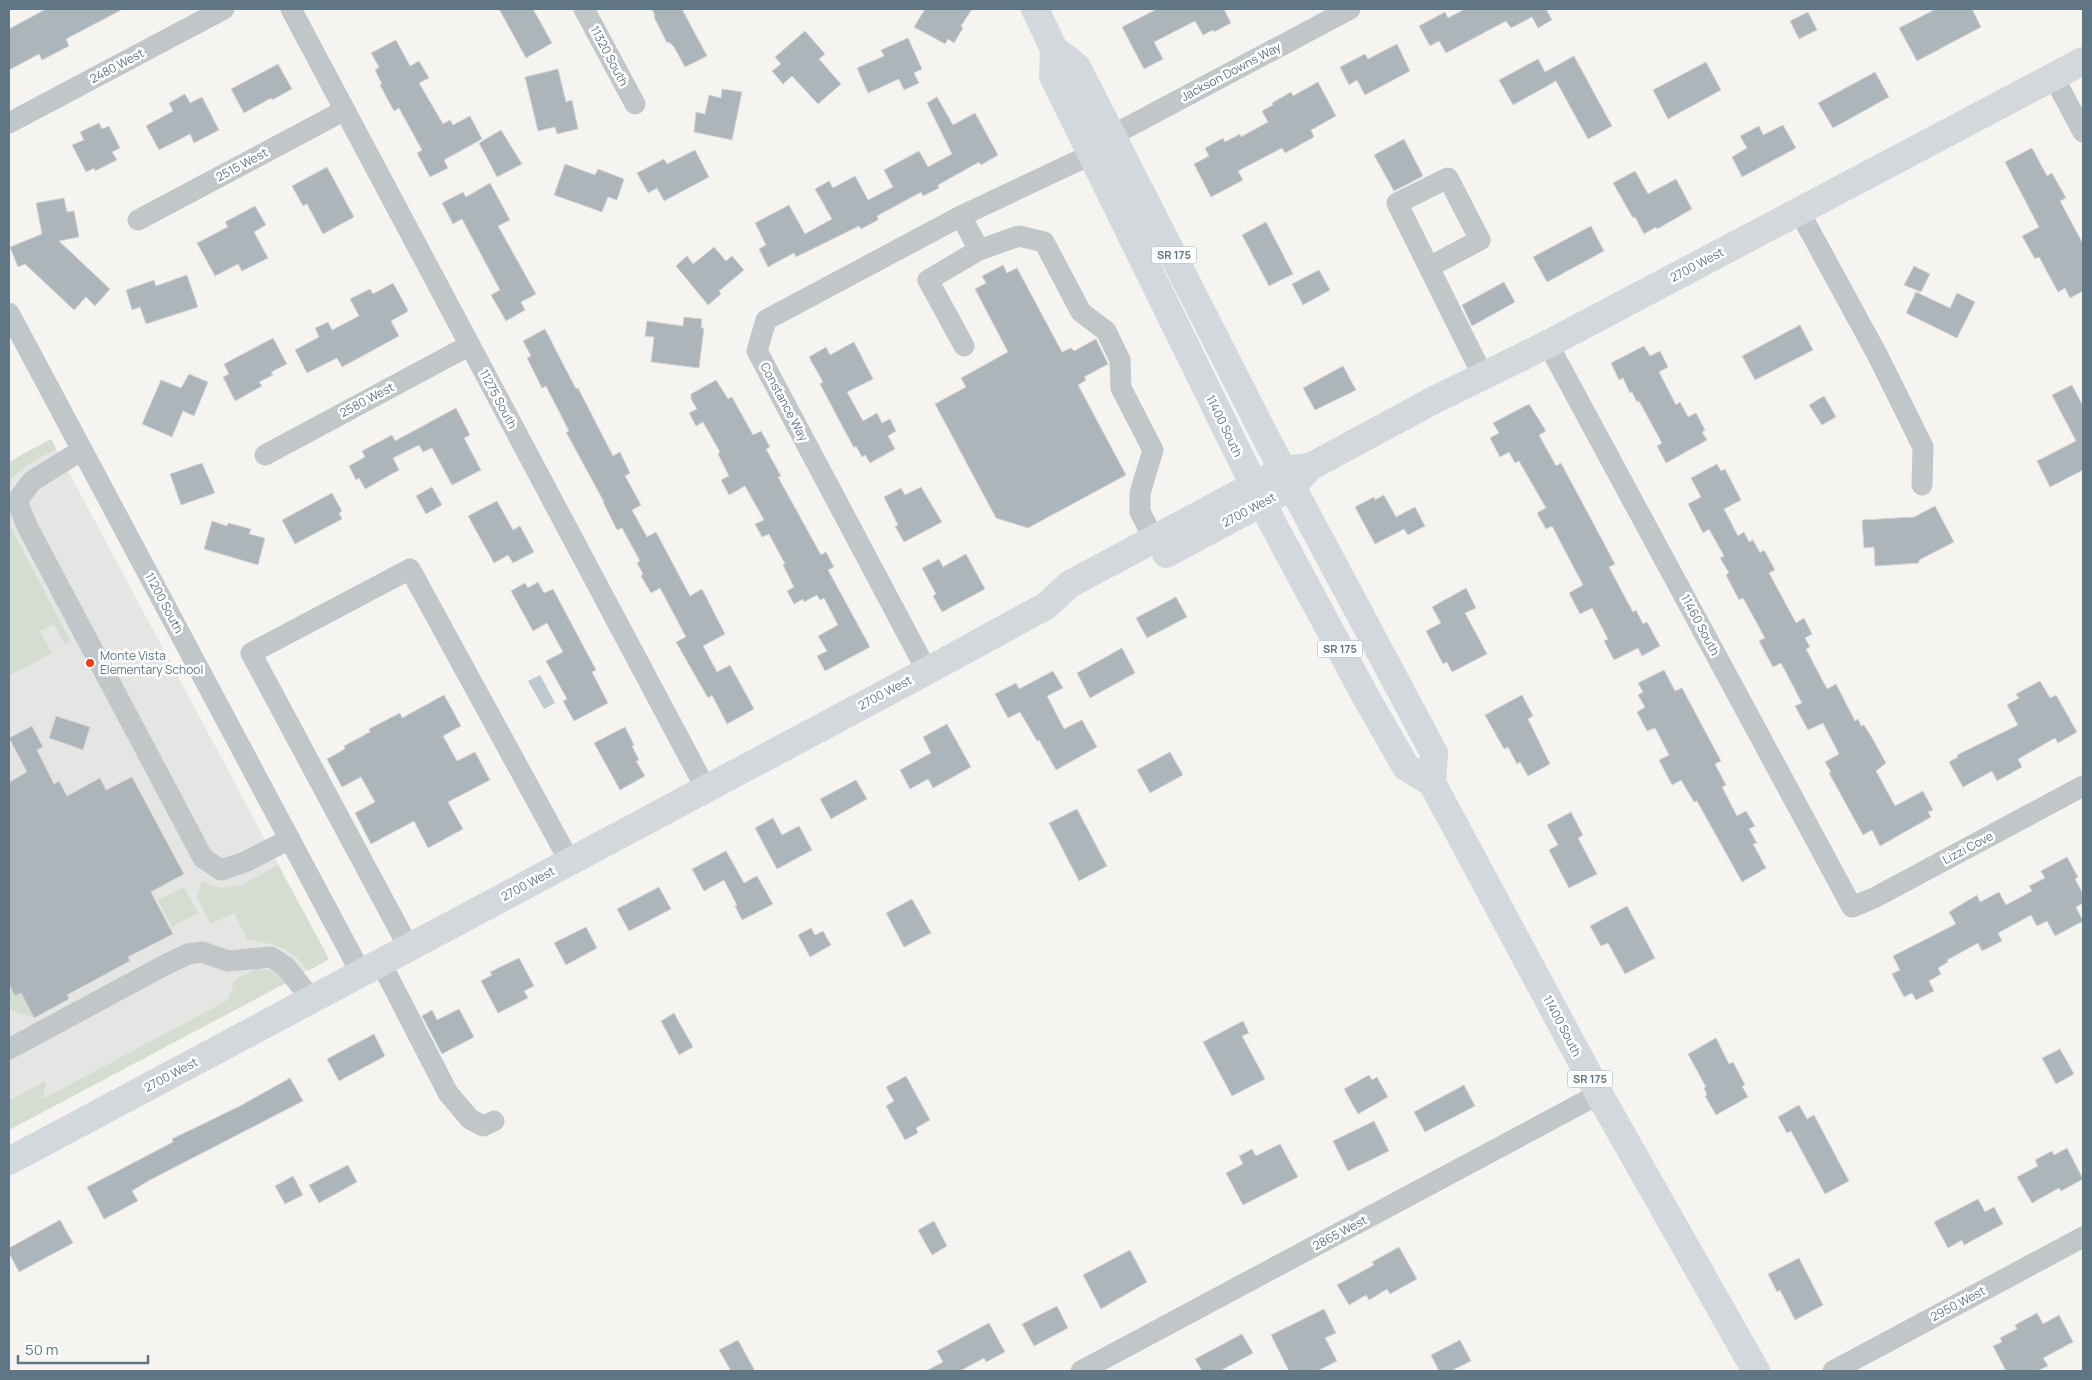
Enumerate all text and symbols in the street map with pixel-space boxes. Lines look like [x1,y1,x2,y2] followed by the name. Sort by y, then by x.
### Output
[586,23,632,89] street label: 11320 South
[1178,38,1284,105] street label: Jackson Downs Way
[87,44,147,87] street label: 2480 West
[213,144,271,185] street label: 2515 West
[1667,243,1727,286] street label: 2700 West
[1152,246,1196,264] road number: SR 175
[757,359,813,445] street label: Constance Way
[476,366,521,432] street label: 11275 South
[337,378,397,421] street label: 2580 West
[1202,392,1247,460] street label: 11400 South
[1219,488,1279,531] street label: 2700 West
[141,569,188,636] street label: 11200 South
[1677,591,1724,658] street label: 11460 South
[1318,641,1362,658] road number: SR 175
[100,647,203,678] place label: Monte Vista Elementary School
[84,657,96,669] marker: Monte Vista Elementary School
[855,671,915,714] street label: 2700 West
[1939,827,1996,868] street label: Lizzi Cove
[498,862,558,905] street label: 2700 West
[1539,992,1586,1059] street label: 11400 South
[141,1053,201,1096] street label: 2700 West
[1568,1070,1612,1088] road number: SR 175
[1310,1211,1370,1254] street label: 2865 West
[1927,1282,1988,1325] street label: 2950 West
[18,1332,148,1364] scale bar
[25,1339,59,1360] text: 50 m

